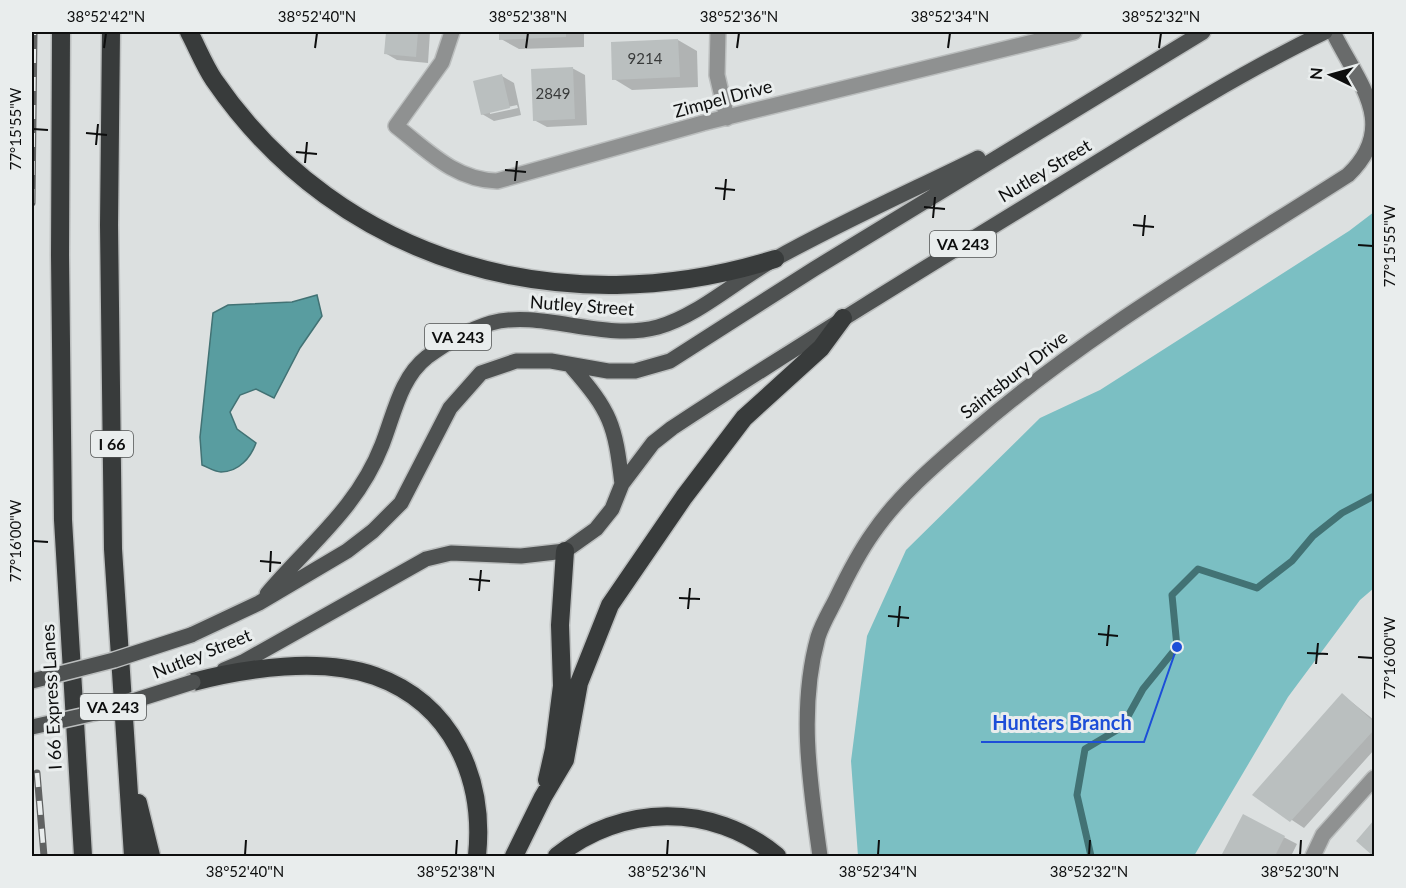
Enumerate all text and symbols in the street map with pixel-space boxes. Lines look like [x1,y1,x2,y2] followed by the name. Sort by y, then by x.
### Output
[67,7,145,25] text: 38°52'42"N
[278,7,356,25] text: 38°52'40"N
[489,7,567,25] text: 38°52'38"N
[700,7,778,25] text: 38°52'36"N
[911,7,989,25] text: 38°52'34"N
[1122,7,1200,25] text: 38°52'32"N
[1301,45,1361,105] north arrow
[628,49,663,67] house number: 9214
[1306,67,1326,81] text: N
[671,74,775,122] street label: Zimpel Drive
[536,84,570,102] house number: 2849
[6,87,24,170] text: 77°15'55"W
[994,134,1095,206] street label: Nutley Street
[1380,204,1398,287] text: 77°15'55"W
[930,231,996,257] road number: VA 243
[529,290,635,320] street label: Nutley Street
[425,324,491,350] road number: VA 243
[955,325,1071,423] street label: Saintsbury Drive
[91,431,133,457] road number: I 66
[6,499,24,582] text: 77°16'00"W
[1380,616,1398,699] text: 77°16'00"W
[36,623,66,771] street label: I 66 Express Lanes
[149,623,255,683] street label: Nutley Street
[80,694,146,720] road number: VA 243
[981,704,1144,742] callout: Hunters Branch
[992,710,1132,734] text: Hunters Branch
[206,862,284,880] text: 38°52'40"N
[417,862,495,880] text: 38°52'38"N
[628,862,706,880] text: 38°52'36"N
[839,862,917,880] text: 38°52'34"N
[1050,862,1128,880] text: 38°52'32"N
[1261,862,1339,880] text: 38°52'30"N

